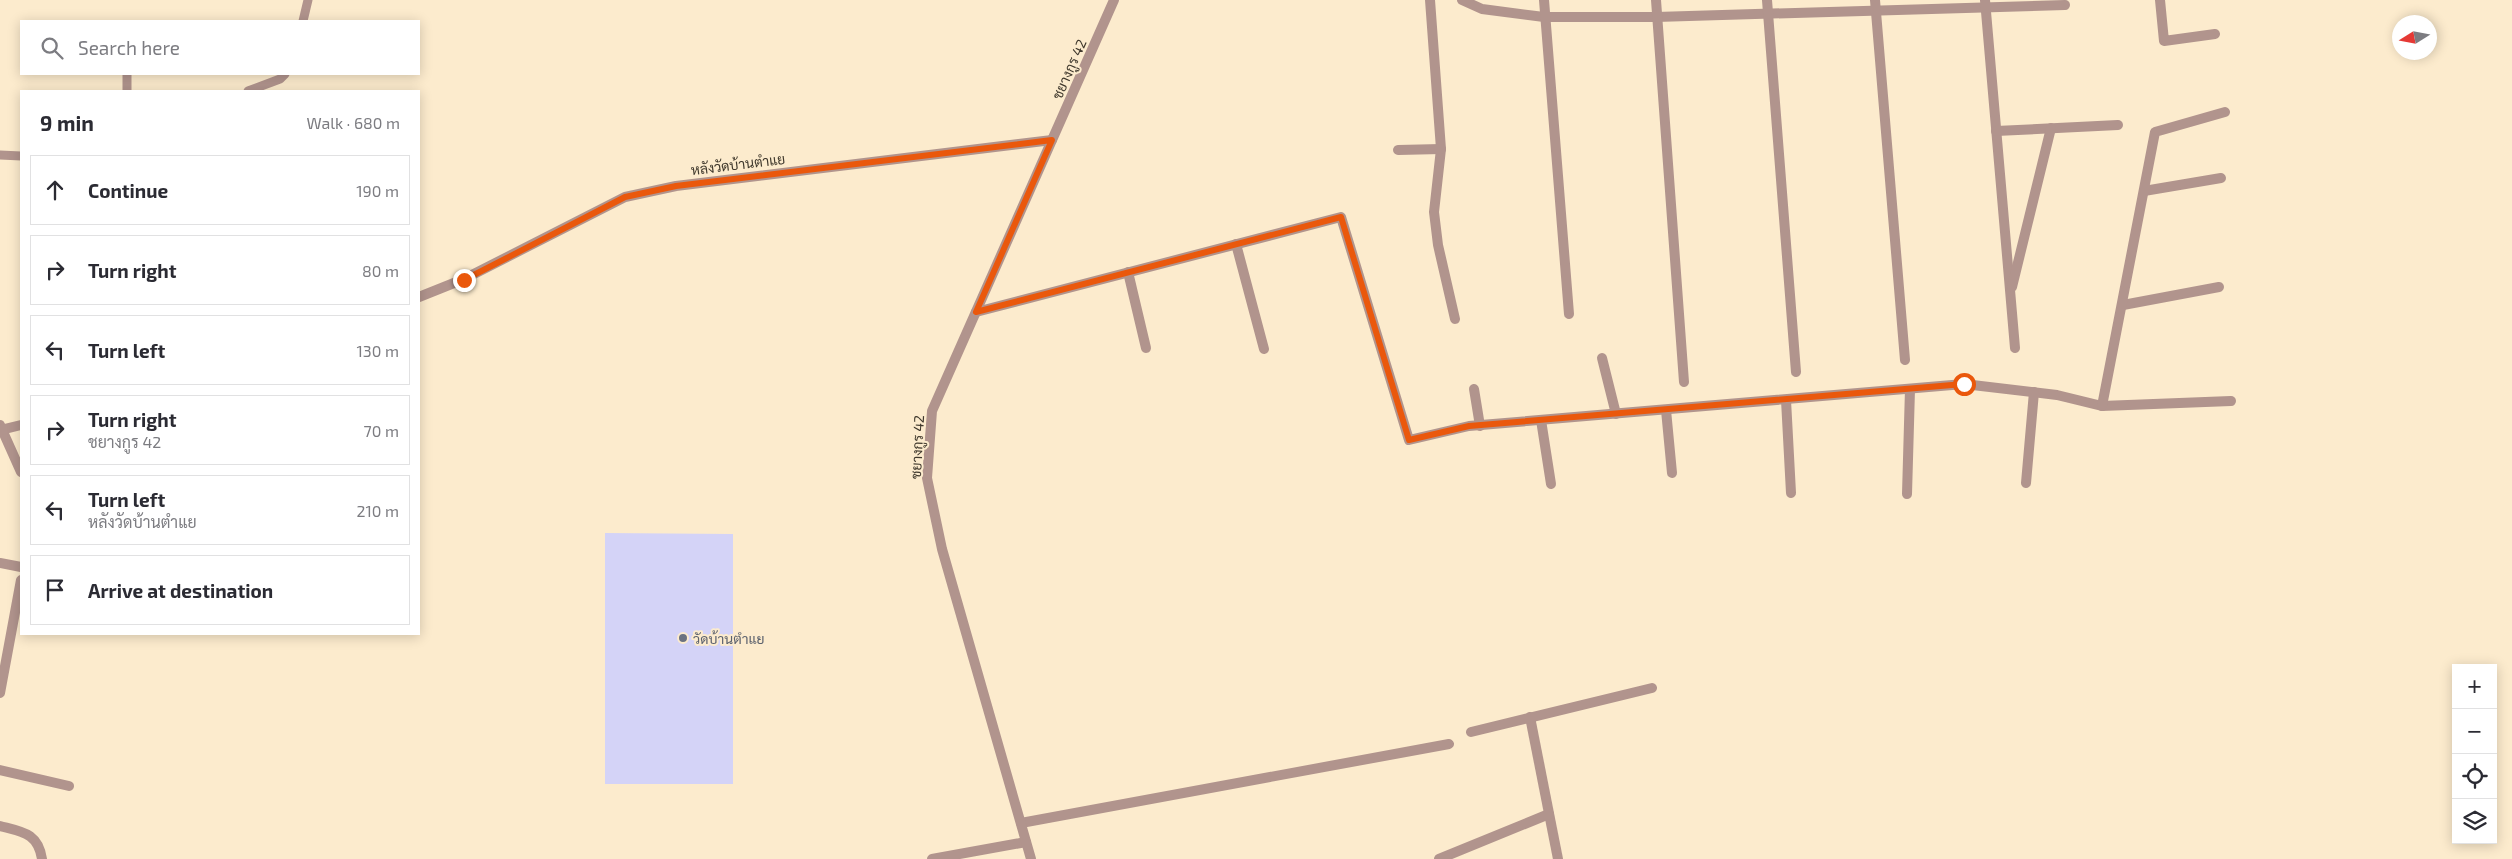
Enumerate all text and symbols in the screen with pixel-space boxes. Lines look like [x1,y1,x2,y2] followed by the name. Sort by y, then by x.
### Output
[2392,15,2437,60] north arrow
[20,20,420,75] search box
[38,34,66,62] icon: search
[78,36,180,59] text: Search here
[1048,36,1092,103] street label: ชยางกูร 42
[40,110,94,135] text: 9 min
[306,113,400,132] text: Walk · 680 m
[690,150,786,178] street label: หลังวัดบ้านตำแย
[41,176,69,204] icon: ahead
[88,179,168,202] text: Continue
[356,181,399,200] text: 190 m
[41,256,69,284] icon: right
[88,259,176,282] text: Turn right
[362,261,399,280] text: 80 m
[453,269,476,292] route end
[41,336,69,364] icon: left
[88,339,165,362] text: Turn left
[357,341,399,360] text: 130 m
[1953,373,1976,396] route start
[88,408,176,431] text: Turn right
[907,414,929,480] street label: ชยางกูร 42
[41,416,69,444] icon: right
[364,421,399,440] text: 70 m
[88,432,161,451] text: ชยางกูร 42
[88,488,165,511] text: Turn left
[41,496,69,524] icon: left
[356,501,399,520] text: 210 m
[88,512,197,531] text: หลังวัดบ้านตำแย
[41,576,69,604] icon: arrive
[88,579,273,602] text: Arrive at destination
[693,630,765,647] place label: วัดบ้านตำแย
[677,632,689,644] marker: วัดบ้านตำแย
[2452,664,2497,844] map controls
[2452,664,2497,709] button: +
[2452,709,2497,754] button: −
[2452,754,2497,799] button: locate
[2452,799,2497,844] button: layers

